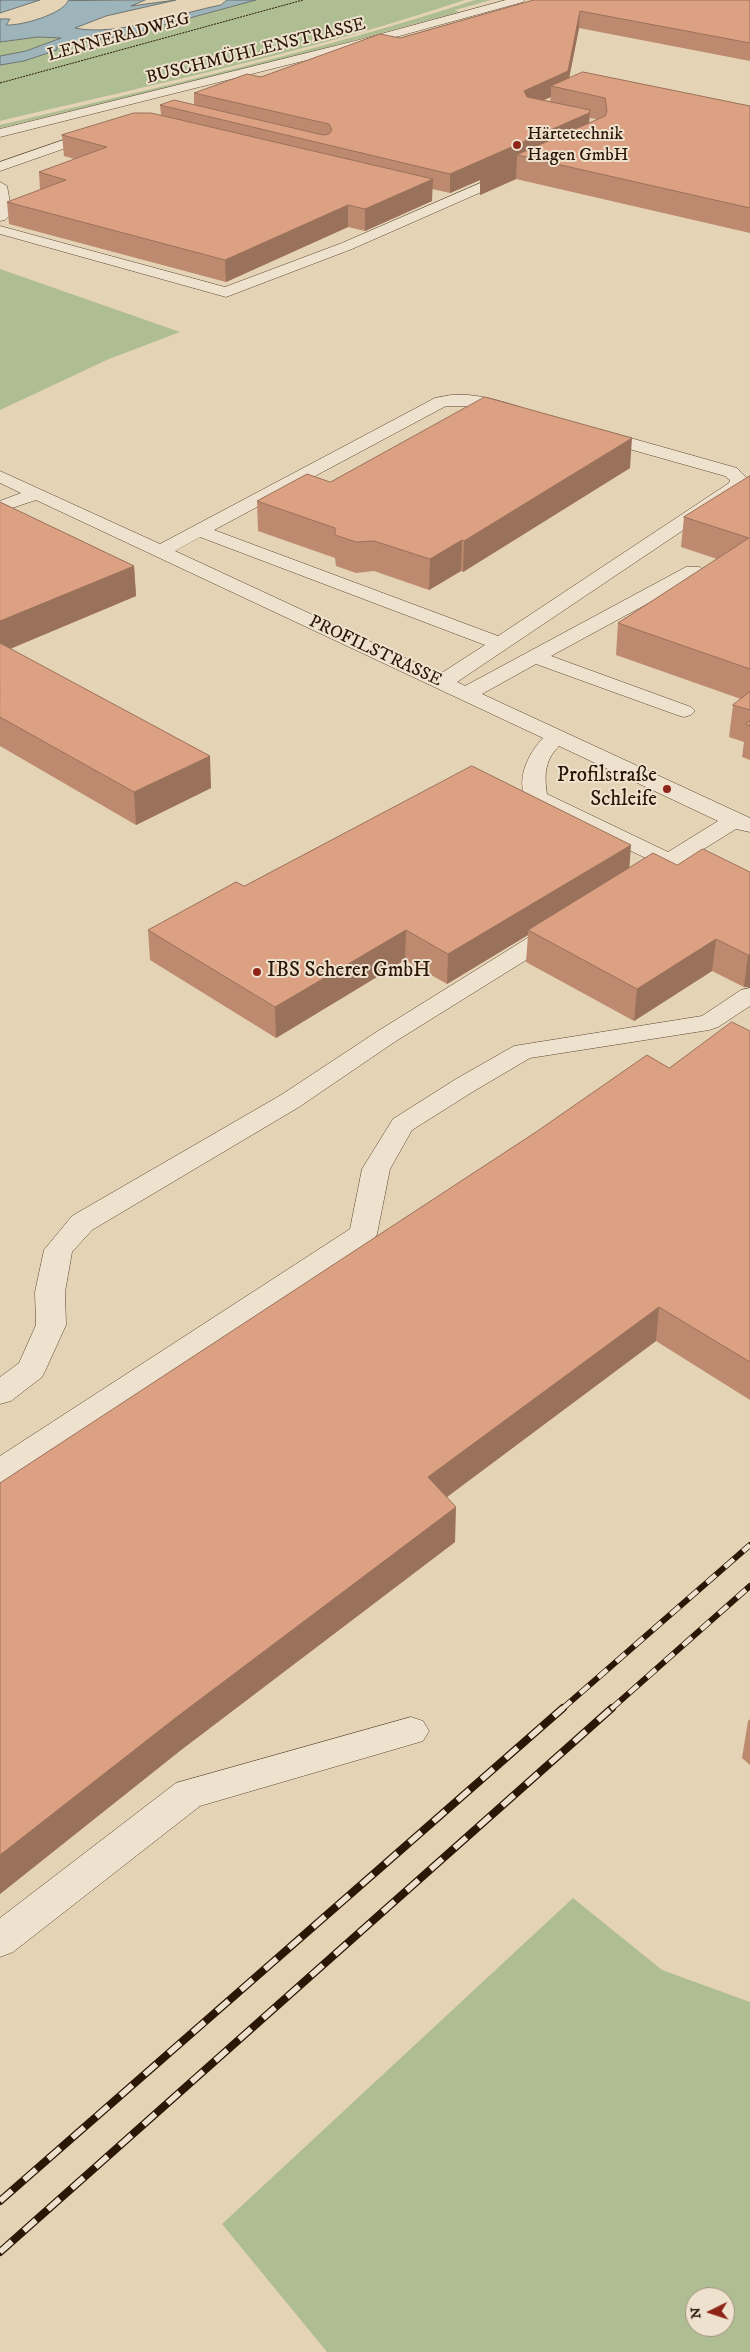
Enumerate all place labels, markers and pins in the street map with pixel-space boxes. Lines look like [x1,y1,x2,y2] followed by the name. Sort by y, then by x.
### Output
[527,124,629,166] place label: Härtetechnik Hagen GmbH
[511,139,523,151] marker: Härtetechnik Hagen GmbH
[557,764,657,814] place label: Profilstraße Schleife
[661,783,673,795] marker: Profilstraße Schleife
[267,959,431,985] place label: IBS Scherer GmbH
[251,966,263,978] marker: IBS Scherer GmbH

